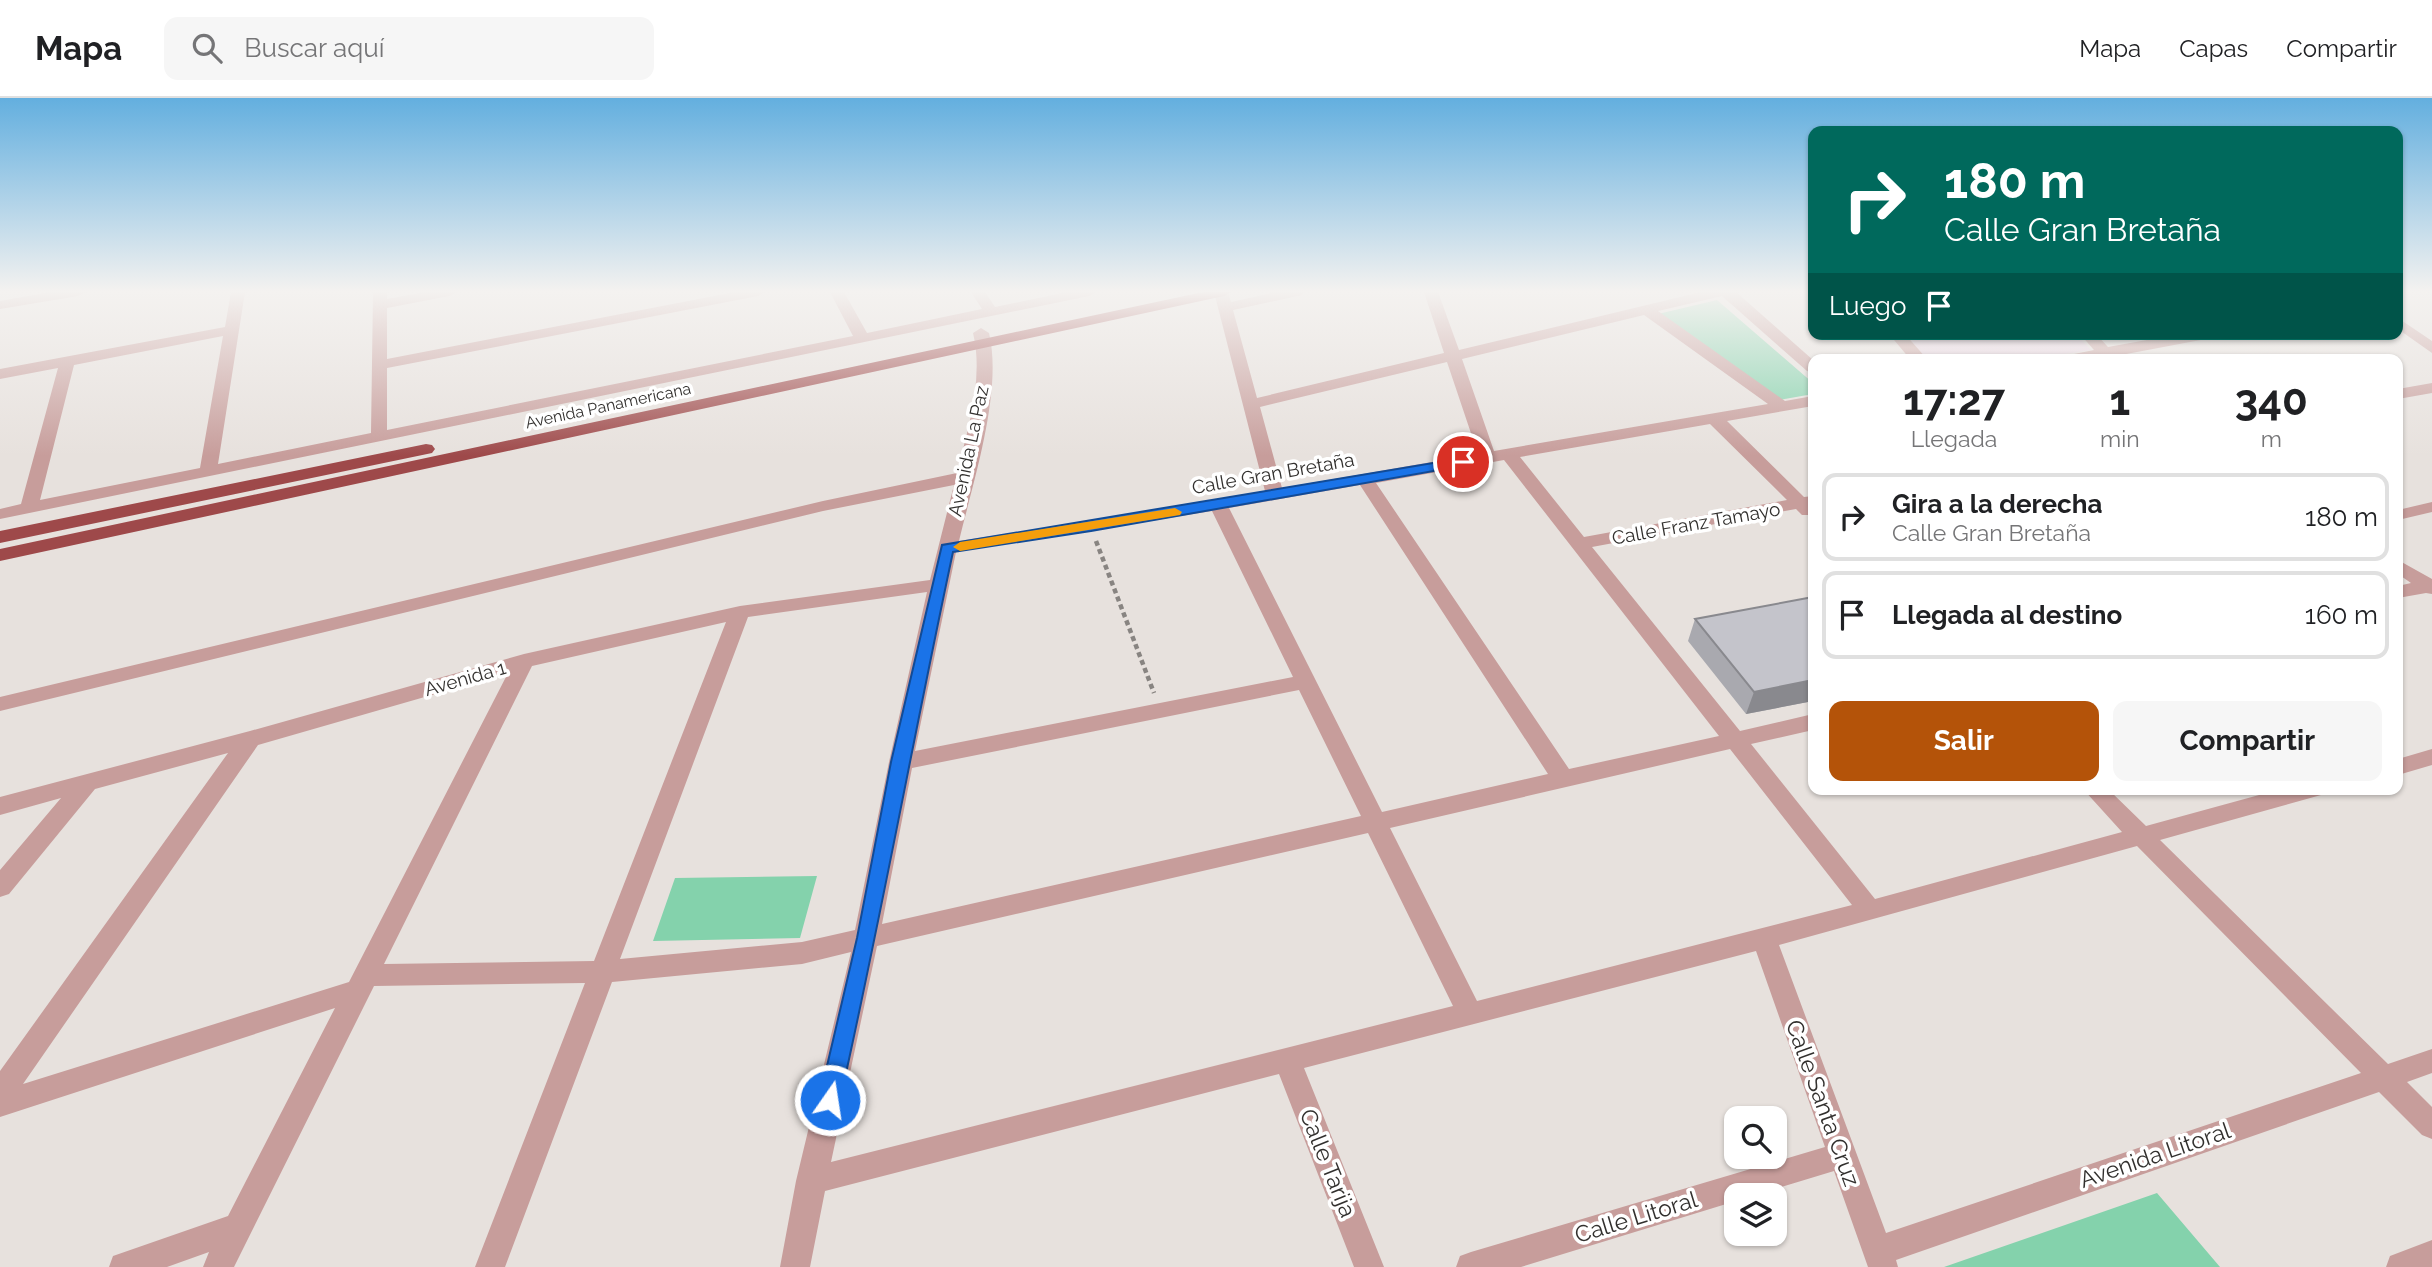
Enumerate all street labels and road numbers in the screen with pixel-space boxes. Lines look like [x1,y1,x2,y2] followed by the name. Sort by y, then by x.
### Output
[524,379,693,432] street label: Avenida Panamericana
[943,384,993,518] street label: Avenida La Paz
[1190,448,1356,498] street label: Calle Gran Bretaña
[1610,497,1782,549] street label: Calle Franz Tamayo
[422,656,508,700] street label: Avenida 1
[1781,1016,1866,1190] street label: Calle Santa Cruz
[1295,1105,1362,1221] street label: Calle Tarija
[2076,1116,2234,1193] street label: Avenida Litoral
[1571,1185,1701,1248] street label: Calle Litoral

